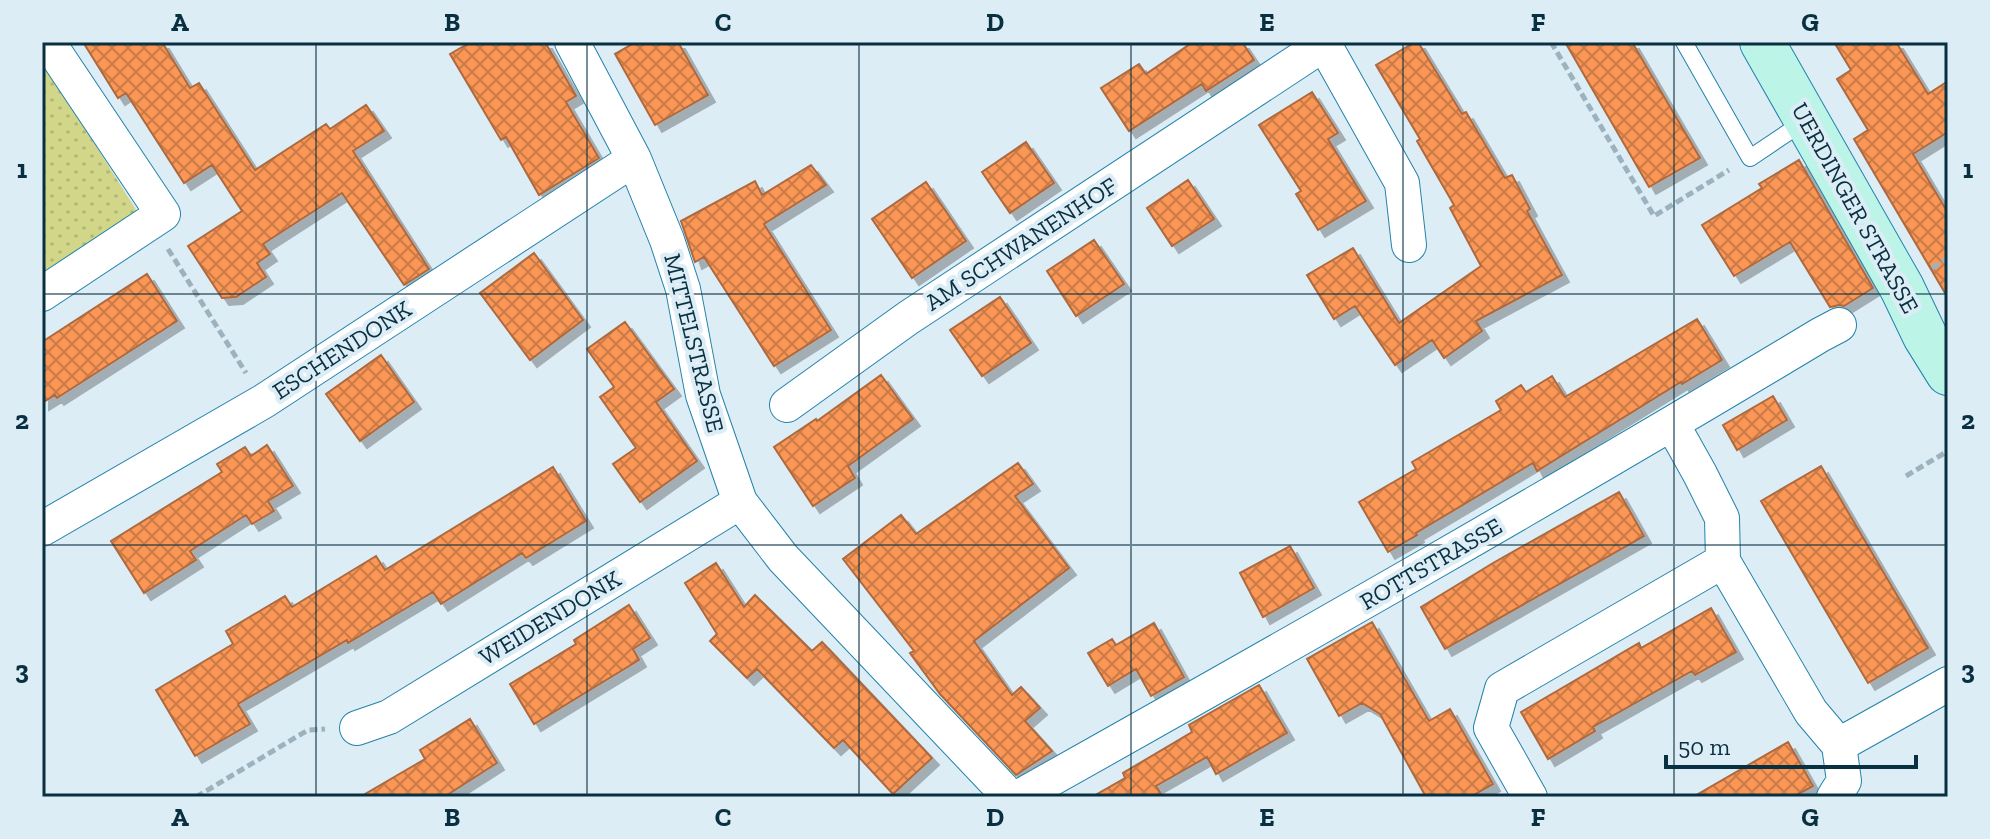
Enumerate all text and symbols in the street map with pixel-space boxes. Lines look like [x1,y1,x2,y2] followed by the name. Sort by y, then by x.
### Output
[171,6,189,38] text: A
[444,6,460,38] text: B
[715,6,731,38] text: C
[986,6,1004,38] text: D
[1259,6,1275,38] text: E
[1531,6,1546,38] text: F
[1801,6,1819,38] text: G
[1785,97,1925,318] street label: UERDINGER STRASSE
[17,153,28,185] text: 1
[1963,153,1974,185] text: 1
[919,171,1122,316] street label: AM SCHWANENHOF
[658,250,731,435] street label: MITTELSTRASSE
[267,294,417,405] street label: ESCHENDONK
[15,404,29,436] text: 2
[1961,404,1975,436] text: 2
[1354,511,1507,616] street label: ROTTSTRASSE
[474,564,626,671] street label: WEIDENDONK
[15,654,29,686] text: 3
[1961,654,1975,686] text: 3
[1666,719,1916,769] scale bar
[1678,732,1731,761] text: 50 m
[171,801,189,833] text: A
[444,801,460,833] text: B
[715,801,731,833] text: C
[986,801,1004,833] text: D
[1259,801,1275,833] text: E
[1531,801,1546,833] text: F
[1801,801,1819,833] text: G

